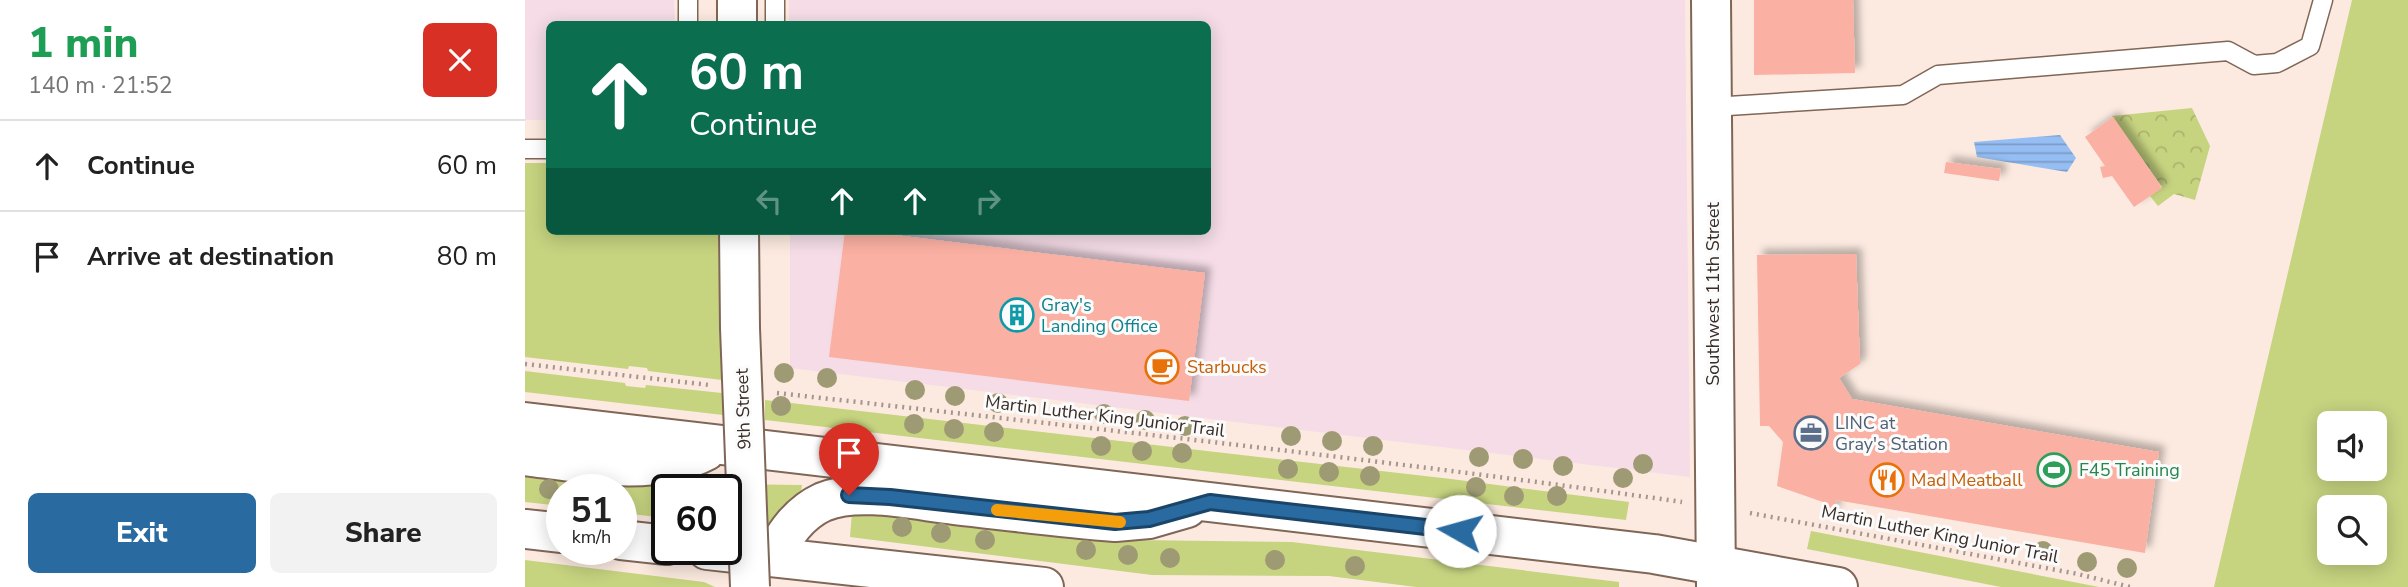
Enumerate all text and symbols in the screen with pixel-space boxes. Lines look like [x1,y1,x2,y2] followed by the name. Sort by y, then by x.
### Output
[28,15,138,72] text: 1 min
[423,23,497,97] button: close
[689,39,804,106] text: 60 m
[574,49,665,140] icon: ahead
[28,70,173,101] text: 140 m · 21:52
[689,103,817,146] text: Continue
[28,147,66,185] icon: ahead
[87,148,195,183] text: Continue
[437,148,497,183] text: 60 m
[750,182,788,220] icon: left
[823,182,861,220] icon: ahead
[896,182,934,220] icon: ahead
[969,182,1007,220] icon: right
[1701,202,1725,386] street label: Southwest 11th Street
[28,238,66,276] icon: arrive
[87,239,334,274] text: Arrive at destination
[437,239,497,274] text: 80 m
[1041,293,1158,338] place label: Gray's Landing Office
[998,296,1036,334] building icon: Gray's Landing Office
[1143,348,1181,386] cafe icon: Starbucks
[1187,355,1267,379] place label: Starbucks
[730,367,756,450] street label: 9th Street
[984,389,1227,443] street label: Martin Luther King Junior Trail
[1835,411,1948,456] place label: LINC at Gray's Station
[2317,411,2387,565] map controls
[2317,411,2387,481] button: sound
[1792,414,1830,452] office icon: LINC at Gray's Station
[819,423,879,495] pin
[830,434,868,472] icon: arrive
[2035,451,2073,489] sports icon: F45 Training
[2079,458,2180,482] place label: F45 Training
[1868,461,1906,499] restaurant icon: Mad Meatball
[1911,468,2023,492] place label: Mad Meatball
[651,474,742,565] speed limit sign: 60
[570,487,613,534] text: 51
[28,493,256,573] button: Exit
[270,493,497,573] button: Share
[1423,494,1497,568] position arrow
[2317,495,2387,565] button: search
[1819,499,2061,569] street label: Martin Luther King Junior Trail
[572,525,611,549] text: km/h

